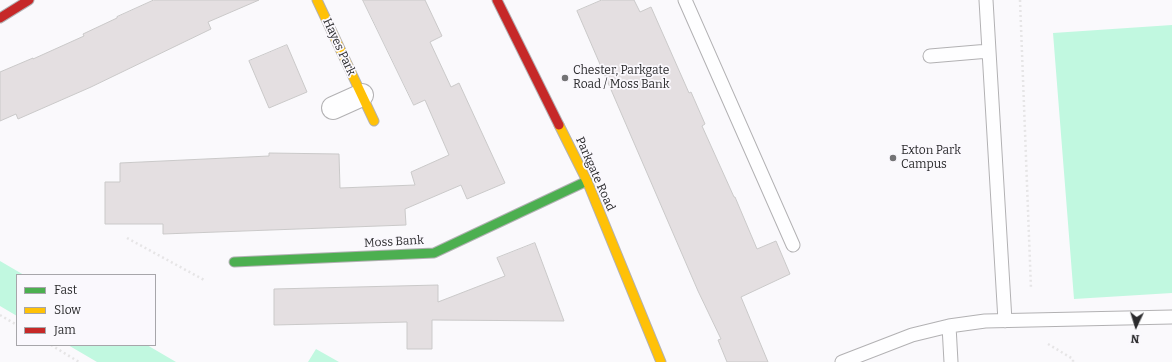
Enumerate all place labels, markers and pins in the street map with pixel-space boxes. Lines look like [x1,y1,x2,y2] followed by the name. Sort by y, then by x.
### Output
[573,64,669,92] place label: Chester, Parkgate Road / Moss Bank
[560,73,570,83] marker: Chester, Parkgate Road / Moss Bank
[901,144,961,172] place label: Exton Park Campus
[888,153,898,163] marker: Exton Park Campus

